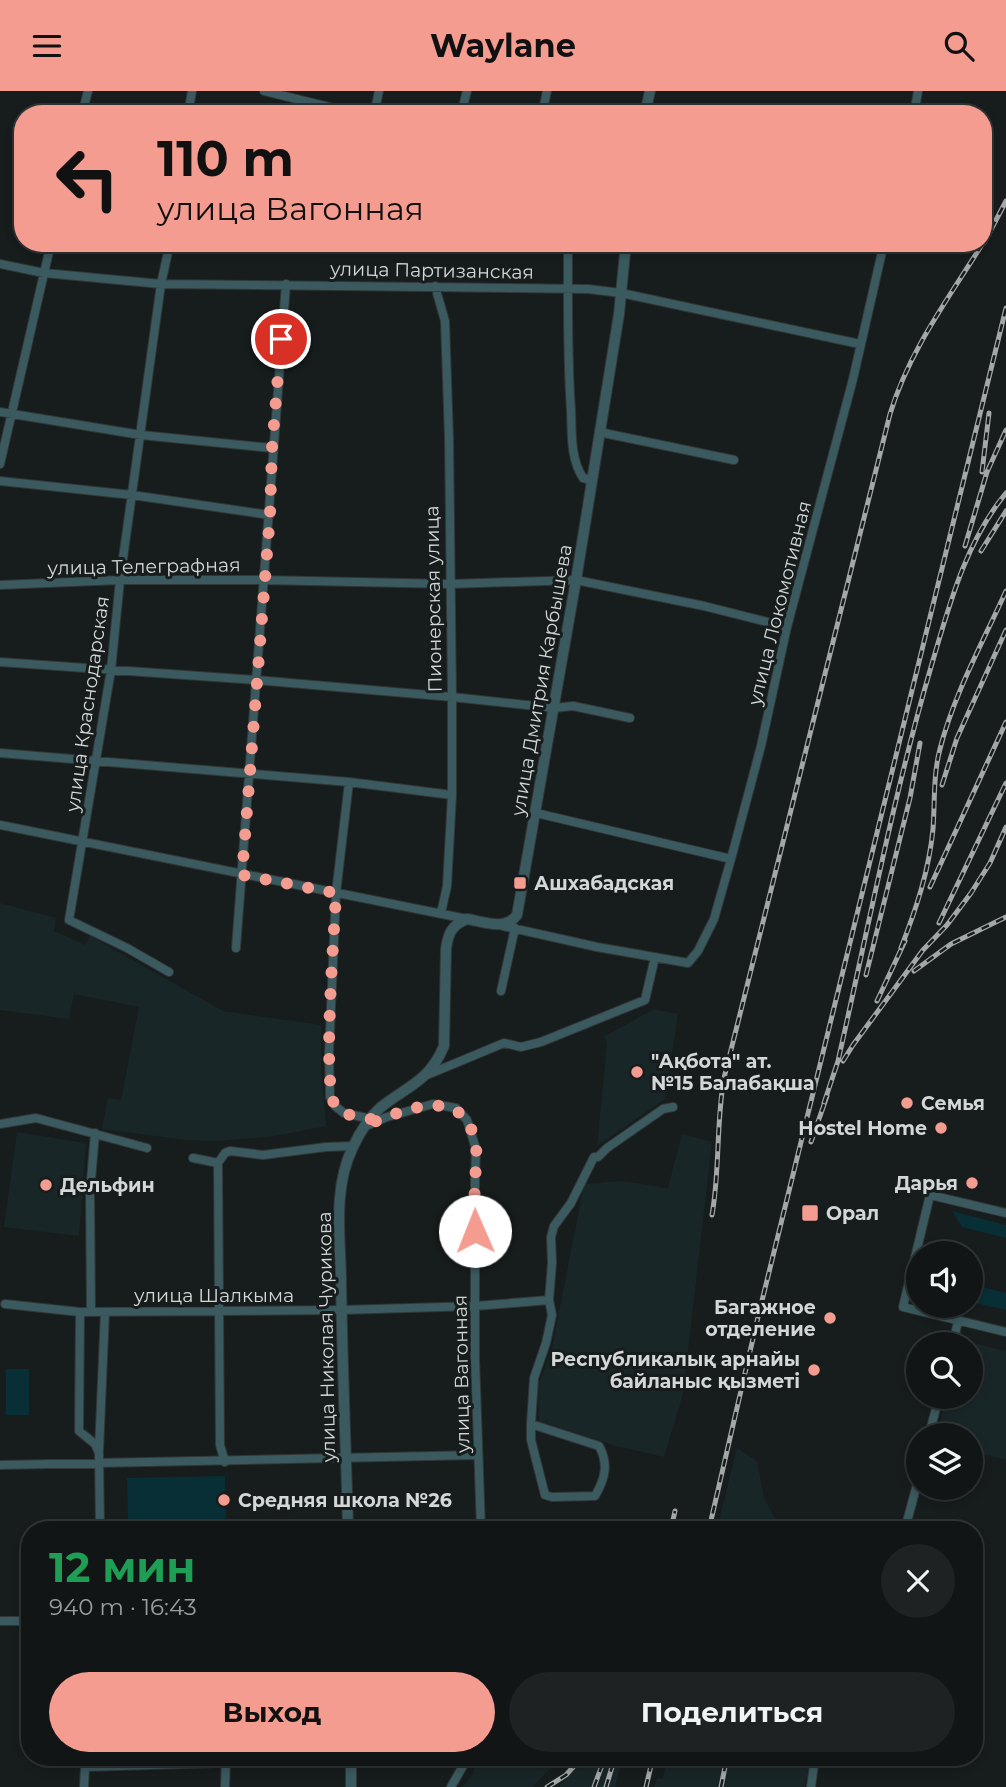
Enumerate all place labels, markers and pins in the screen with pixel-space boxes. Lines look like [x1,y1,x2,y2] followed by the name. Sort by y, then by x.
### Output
[251,309,311,369] pin
[534,872,674,895] place label: Ашхабадская
[512,875,528,891] marker: Ашхабадская
[651,1050,815,1095] place label: "Ақбота" ат. №15 Балабақша
[629,1064,645,1080] marker: "Ақбота" ат. №15 Балабақша
[921,1092,985,1115] place label: Семья
[899,1095,915,1111] marker: Семья
[798,1117,927,1140] place label: Hostel Home
[933,1120,949,1136] marker: Hostel Home
[895,1172,958,1195] place label: Дарья
[60,1174,155,1197] place label: Дельфин
[964,1175,980,1191] marker: Дарья
[38,1177,54,1193] marker: Дельфин
[826,1202,879,1225] place label: Орал
[800,1203,820,1223] marker: Орал
[705,1296,816,1341] place label: Багажное отделение
[822,1310,838,1326] marker: Багажное отделение
[550,1348,800,1393] place label: Республикалық арнайы байланыс қызметі
[806,1362,822,1378] marker: Республикалық арнайы байланыс қызметі
[238,1489,452,1512] place label: Средняя школа №26
[216,1492,232,1508] marker: Средняя школа №26

